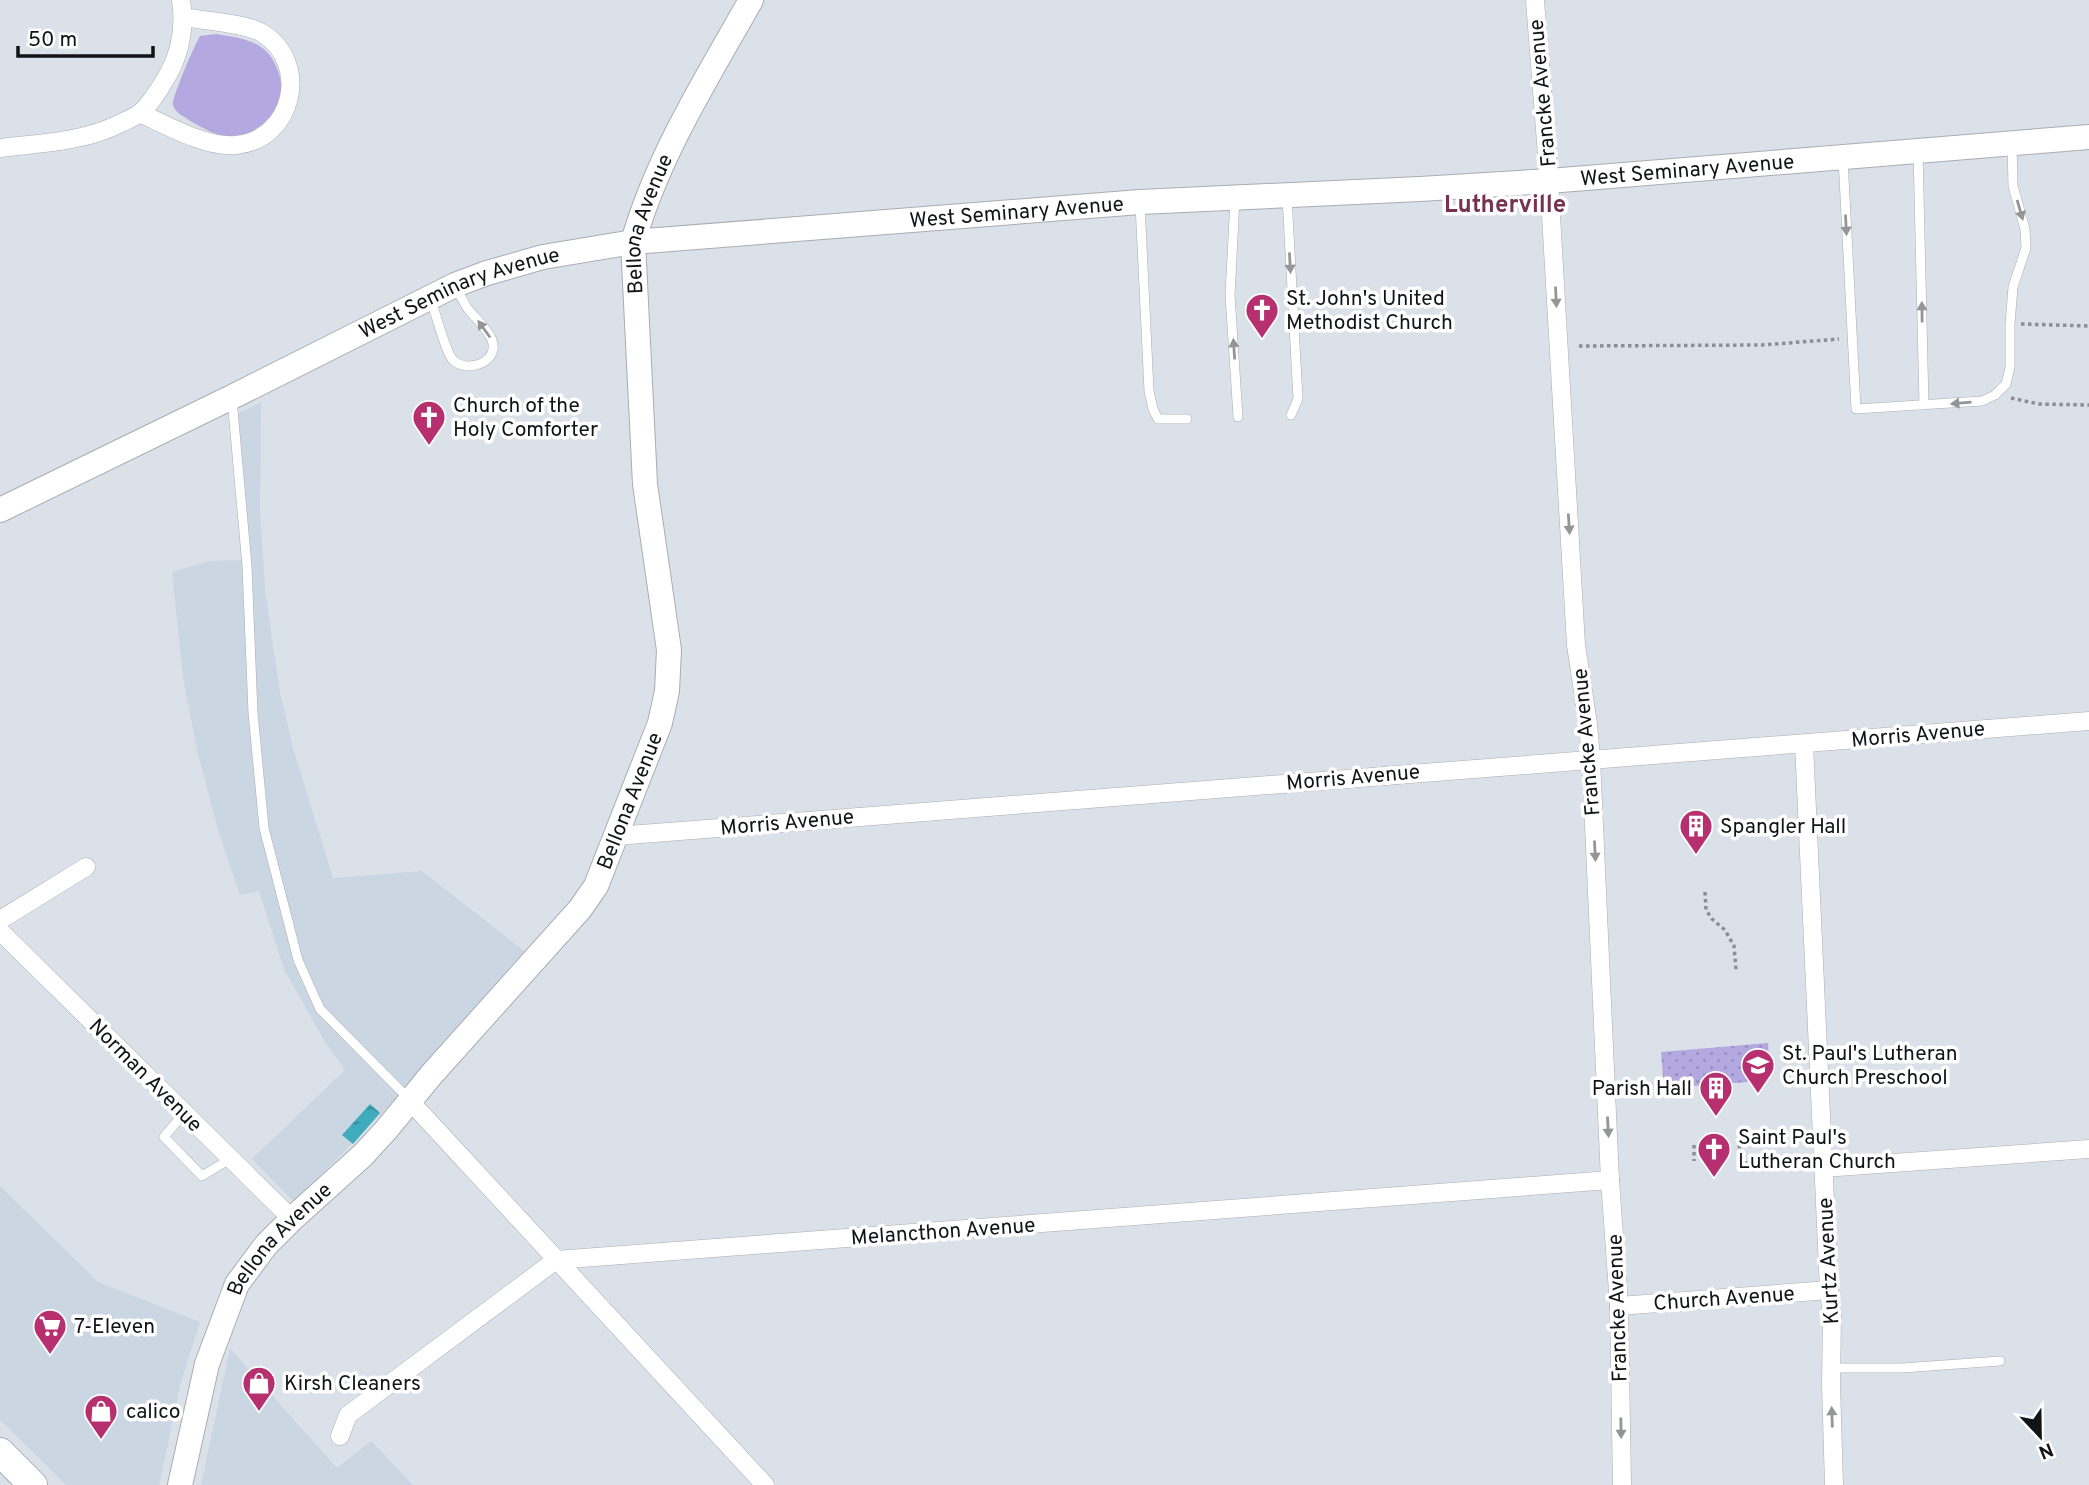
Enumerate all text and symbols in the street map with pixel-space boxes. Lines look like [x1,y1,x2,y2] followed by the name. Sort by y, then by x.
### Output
[18,14,152,58] scale bar
[1524,18,1563,168] street label: Francke Avenue
[28,27,77,54] text: 50 m
[1579,149,1795,193] street label: West Seminary Avenue
[620,150,680,295] street label: Bellona Avenue
[909,191,1125,235] street label: West Seminary Avenue
[1444,191,1566,221] district label: Lutherville
[2015,200,2025,221] one-way arrow
[1841,214,1852,236] one-way arrow
[355,242,562,346] street label: West Seminary Avenue
[1285,253,1296,275] one-way arrow
[1286,286,1453,337] place label: St. John's United Methodist Church
[1550,286,1561,308] one-way arrow
[1243,291,1281,340] church icon: St. John's United Methodist Church
[1916,301,1927,323] one-way arrow
[477,320,491,338] one-way arrow
[1228,338,1239,360] one-way arrow
[453,393,598,444] place label: Church of the Holy Comforter
[410,398,448,447] church icon: Church of the Holy Comforter
[1950,398,1972,409] one-way arrow
[1564,513,1575,535] one-way arrow
[1568,667,1607,817] street label: Francke Avenue
[1850,716,1986,755] street label: Morris Avenue
[592,729,670,874] street label: Bellona Avenue
[1285,759,1421,798] street label: Morris Avenue
[719,804,855,843] street label: Morris Avenue
[1677,807,1715,856] building icon: Spangler Hall
[1720,814,1846,841] place label: Spangler Hall
[1590,840,1601,862] one-way arrow
[82,1014,207,1139] street label: Norman Avenue
[1782,1041,1958,1092] place label: St. Paul's Lutheran Church Preschool
[1739,1046,1777,1095] school or university icon: St. Paul's Lutheran Church Preschool
[1697,1069,1735,1118] building icon: Parish Hall
[1592,1076,1692,1103] place label: Parish Hall
[1602,1117,1613,1139] one-way arrow
[1738,1125,1896,1176] place label: Saint Paul's Lutheran Church
[1695,1130,1733,1179] church icon: Saint Paul's Lutheran Church
[222,1177,338,1300] street label: Bellona Avenue
[1813,1197,1846,1325] street label: Kurtz Avenue
[850,1213,1036,1252] street label: Melancthon Avenue
[1602,1233,1635,1382] street label: Francke Avenue
[1653,1281,1796,1318] street label: Church Avenue
[31,1307,69,1356] supermarket icon: 7-Eleven
[74,1314,155,1341] place label: 7-Eleven
[240,1364,278,1413] shop icon: Kirsh Cleaners
[284,1371,421,1398] place label: Kirsh Cleaners
[82,1392,120,1441] shop icon: calico
[126,1399,181,1426] place label: calico
[2005,1401,2075,1471] north arrow
[1826,1406,1837,1428] one-way arrow
[1615,1417,1626,1439] one-way arrow
[2035,1436,2056,1464] text: N

